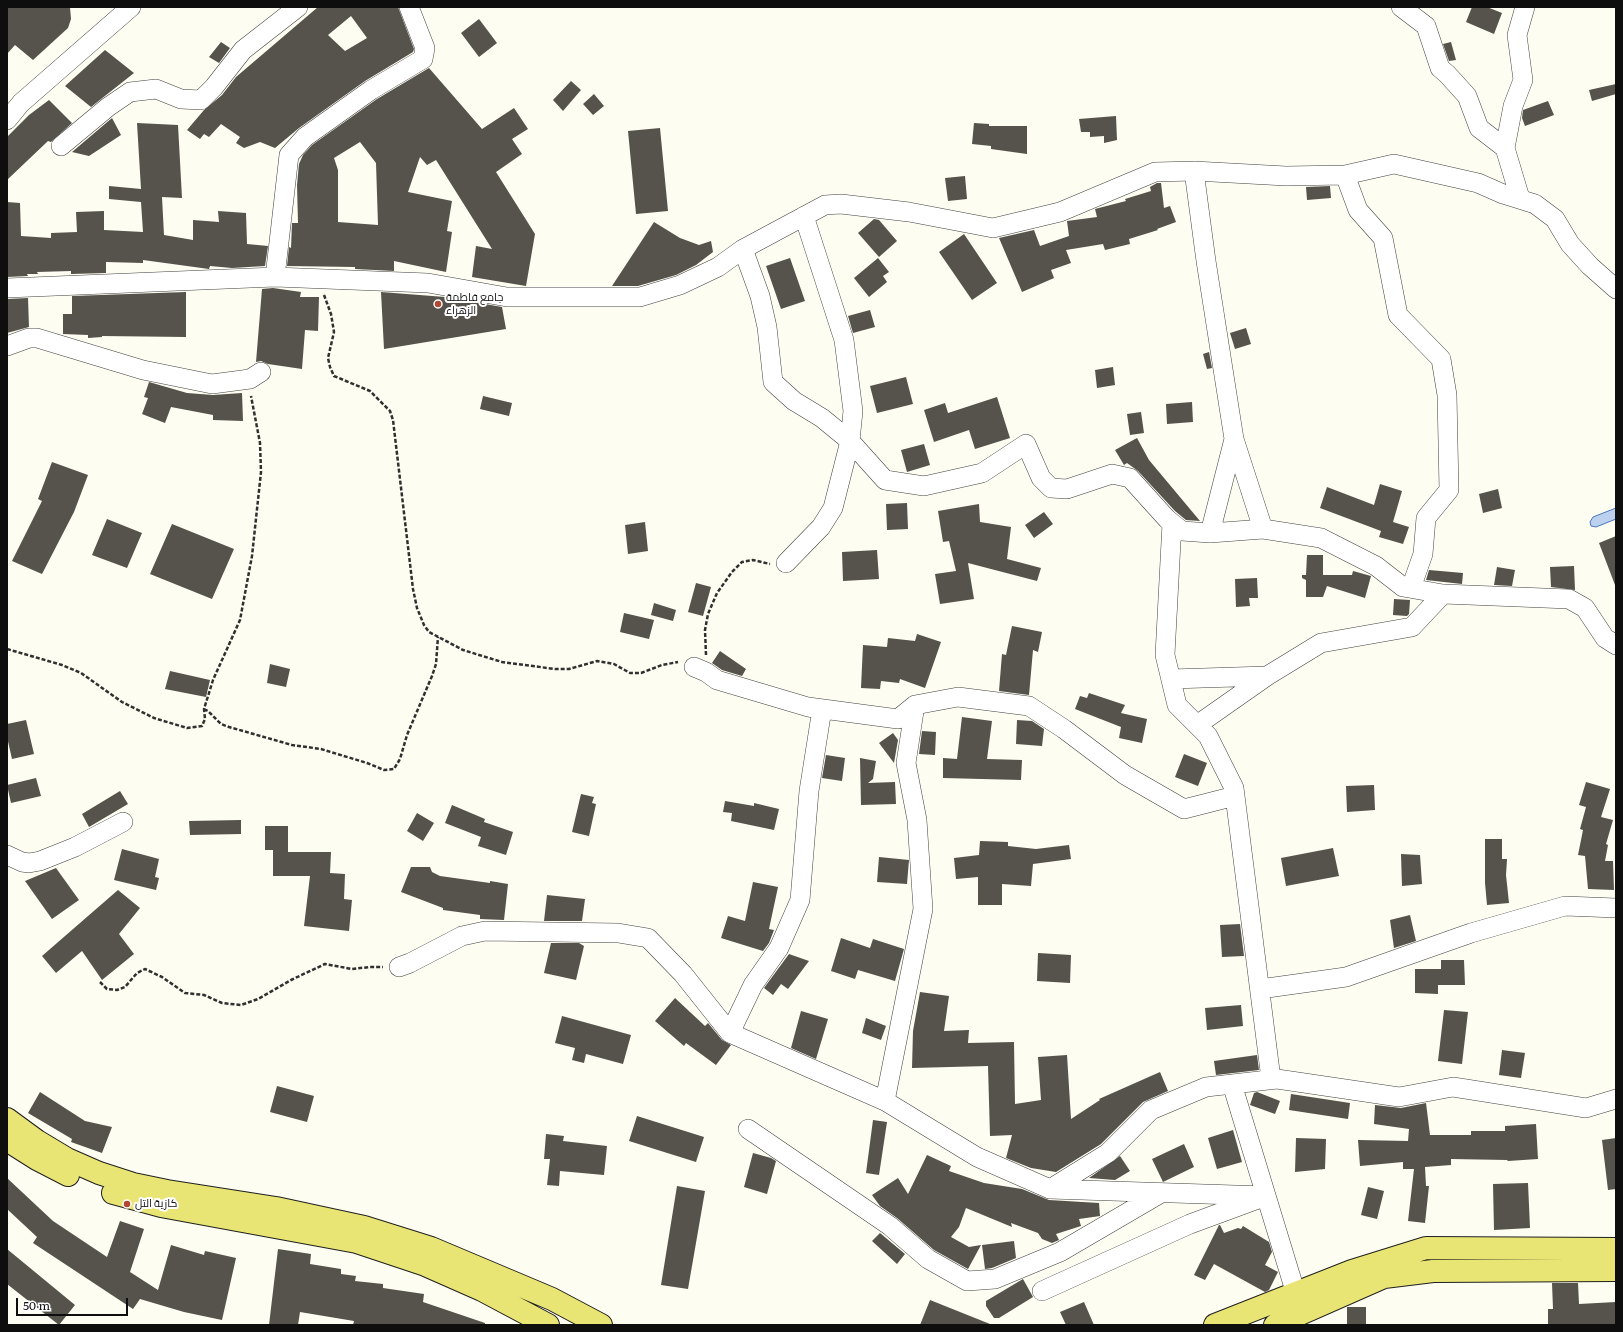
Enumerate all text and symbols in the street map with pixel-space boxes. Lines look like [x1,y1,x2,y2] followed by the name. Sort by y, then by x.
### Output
[446,291,503,317] place label: جامع فاطمة الزهراء
[433,299,443,309] marker: جامع فاطمة الزهراء
[135,1197,177,1211] place label: كازية التل
[122,1199,132,1209] marker: كازية التل
[18,1290,130,1316] scale bar
[23,1296,50,1314] text: 50 m

